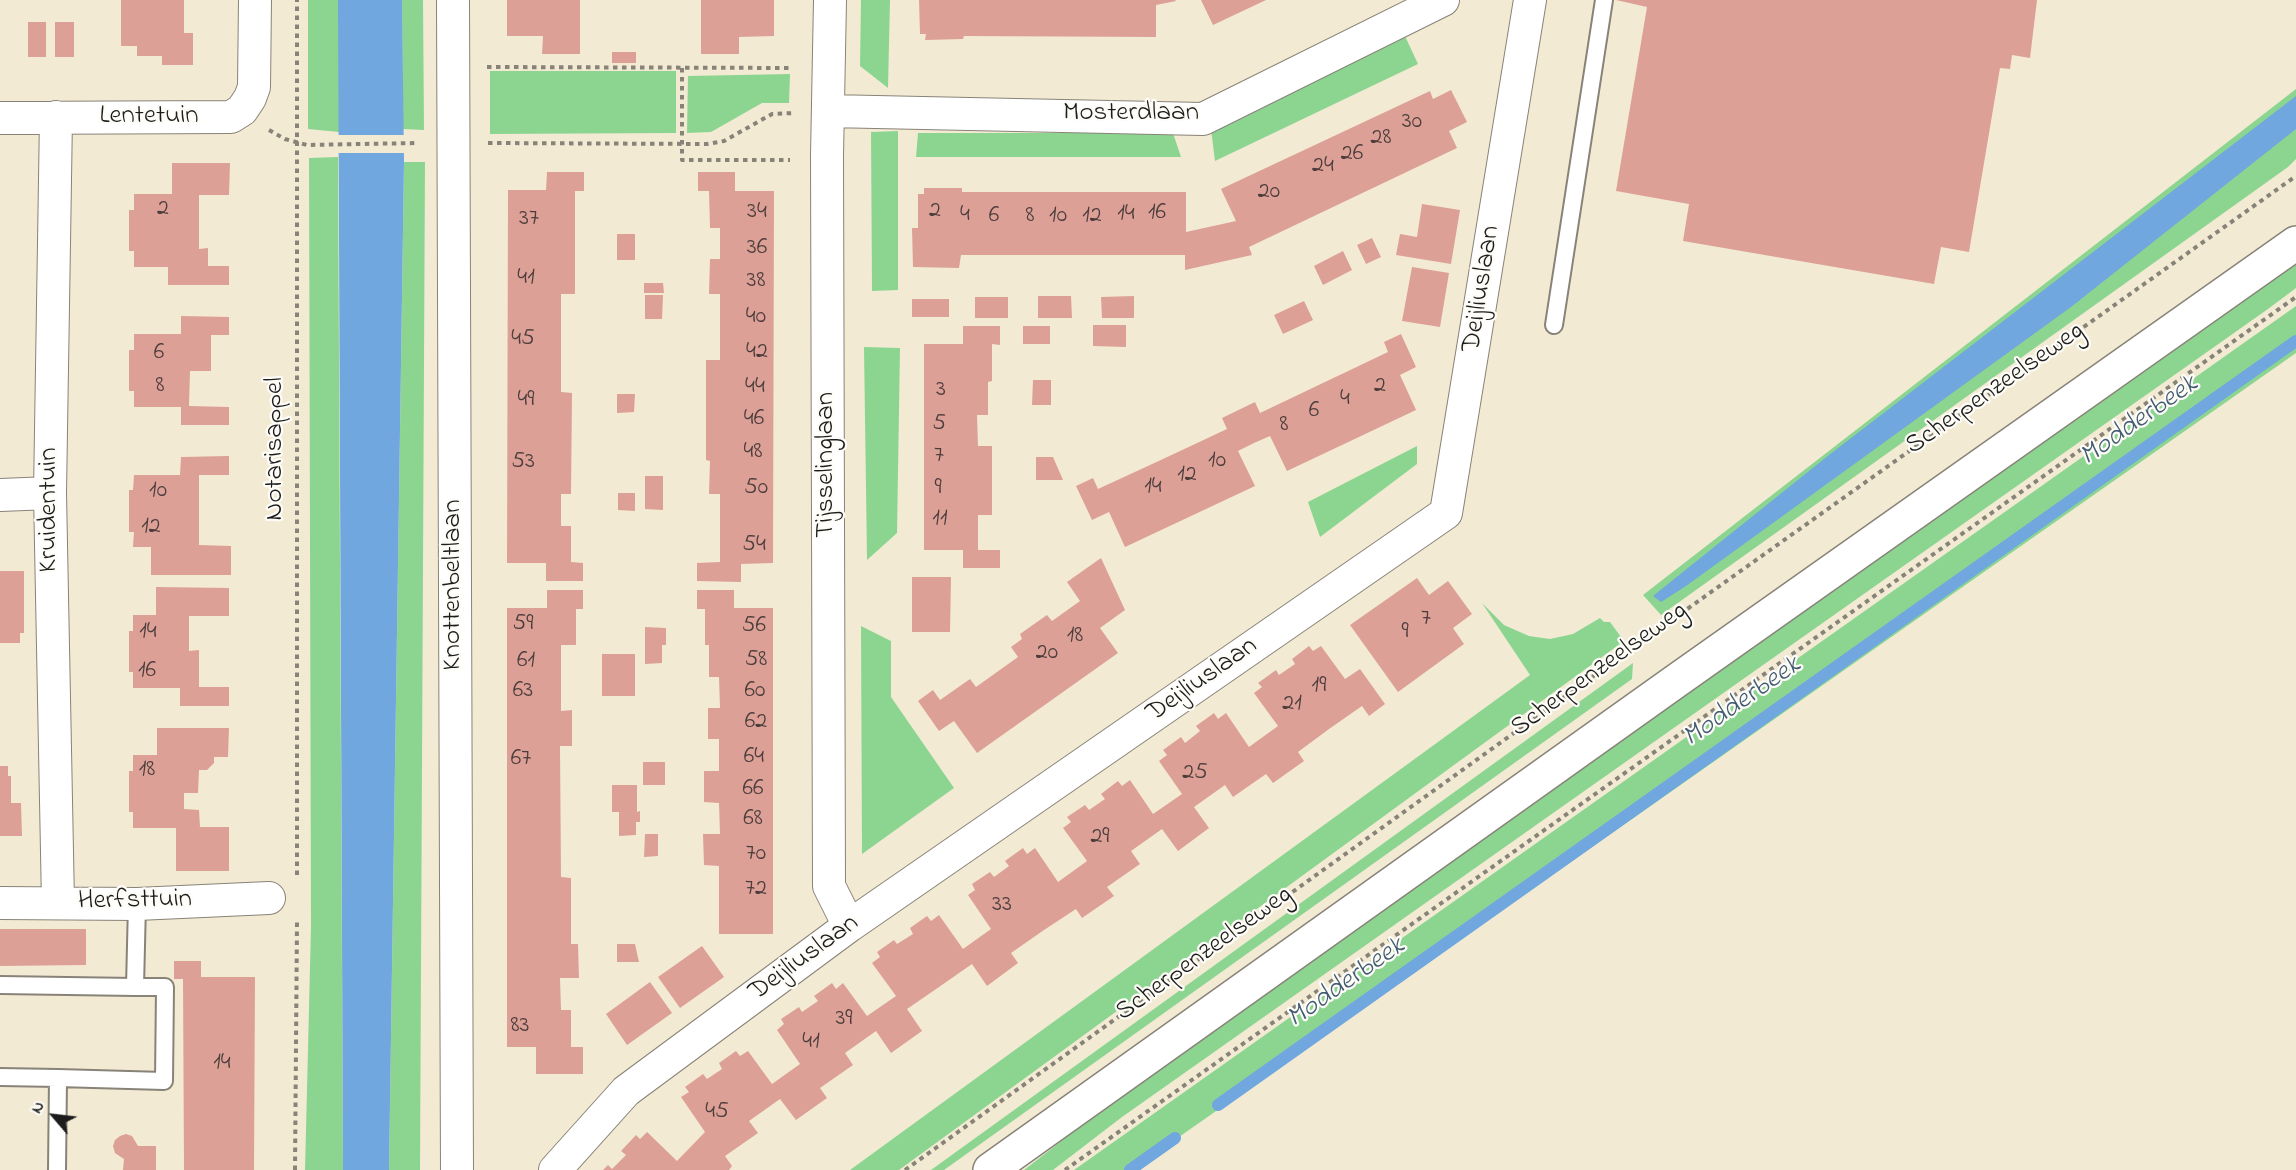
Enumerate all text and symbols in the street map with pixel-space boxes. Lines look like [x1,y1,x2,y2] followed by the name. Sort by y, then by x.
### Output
[1063,99,1199,131] street label: Mosterdlaan
[99,102,199,134] street label: Lentetuin
[1402,109,1422,137] house number: 30
[1371,125,1391,153] house number: 28
[1341,141,1363,169] house number: 26
[1312,153,1334,181] house number: 24
[1258,179,1280,207] house number: 20
[157,196,169,224] house number: 2
[929,198,941,226] house number: 2
[747,199,767,227] house number: 34
[1148,200,1166,228] house number: 16
[1117,201,1135,229] house number: 14
[960,202,970,230] house number: 4
[989,203,999,231] house number: 6
[1026,203,1034,231] house number: 8
[1049,203,1067,231] house number: 10
[1082,203,1102,231] house number: 12
[519,206,539,234] house number: 37
[1457,223,1509,355] street label: Deijliuslaan
[747,235,767,263] house number: 36
[517,265,535,293] house number: 41
[747,268,765,296] house number: 38
[746,304,766,332] house number: 40
[1900,316,2092,464] street label: Scherpenzeelseweg
[511,326,535,354] house number: 45
[746,339,768,367] house number: 42
[154,340,164,368] house number: 6
[2075,369,2205,475] water label: Modderbeek
[156,373,164,401] house number: 8
[1374,373,1386,401] house number: 2
[745,374,765,402] house number: 44
[261,377,293,521] street label: Notarisappel
[936,377,946,405] house number: 3
[1340,386,1350,414] house number: 4
[517,387,535,415] house number: 49
[812,392,844,538] street label: Tijsselinglaan
[1309,398,1319,426] house number: 6
[744,406,764,434] house number: 46
[932,411,946,439] house number: 5
[1280,412,1288,440] house number: 8
[744,439,762,467] house number: 48
[934,443,944,471] house number: 7
[35,448,67,572] street label: Kruidentuin
[1208,448,1226,476] house number: 10
[511,449,535,477] house number: 53
[1177,462,1197,490] house number: 12
[1144,474,1162,502] house number: 14
[744,475,768,503] house number: 50
[934,475,942,503] house number: 9
[149,478,167,506] house number: 10
[439,500,471,670] street label: Knottenbeltlaan
[932,506,948,534] house number: 11
[141,514,161,542] house number: 12
[742,532,766,560] house number: 54
[1505,596,1695,746] street label: Scherpenzeelseweg
[1421,606,1431,634] house number: 7
[513,611,533,639] house number: 59
[742,613,766,641] house number: 56
[139,619,157,647] house number: 14
[1401,619,1409,647] house number: 9
[1067,623,1083,651] house number: 18
[1141,631,1265,731] street label: Deijliuslaan
[1036,640,1058,668] house number: 20
[745,647,767,675] house number: 58
[517,648,535,676] house number: 61
[1678,650,1808,756] water label: Modderbeek
[138,658,156,686] house number: 16
[1312,673,1326,701] house number: 19
[513,678,533,706] house number: 63
[745,678,765,706] house number: 60
[1282,691,1302,719] house number: 21
[745,709,767,737] house number: 62
[744,744,764,772] house number: 64
[511,746,531,774] house number: 67
[139,757,155,785] house number: 18
[1182,760,1208,788] house number: 25
[742,776,764,804] house number: 66
[743,806,763,834] house number: 68
[1090,824,1110,852] house number: 29
[746,841,766,869] house number: 70
[745,876,767,904] house number: 72
[1110,880,1300,1030] street label: Scherpenzeelseweg
[78,885,192,919] street label: Herfsttuin
[992,892,1012,920] house number: 33
[744,908,866,1010] street label: Deijliuslaan
[1282,931,1412,1037] water label: Modderbeek
[835,1006,853,1034] house number: 39
[511,1013,529,1041] house number: 83
[802,1029,820,1057] house number: 41
[213,1050,231,1078] house number: 14
[24,1086,84,1146] north arrow
[25,1097,51,1118] text: N
[705,1099,729,1127] house number: 45

